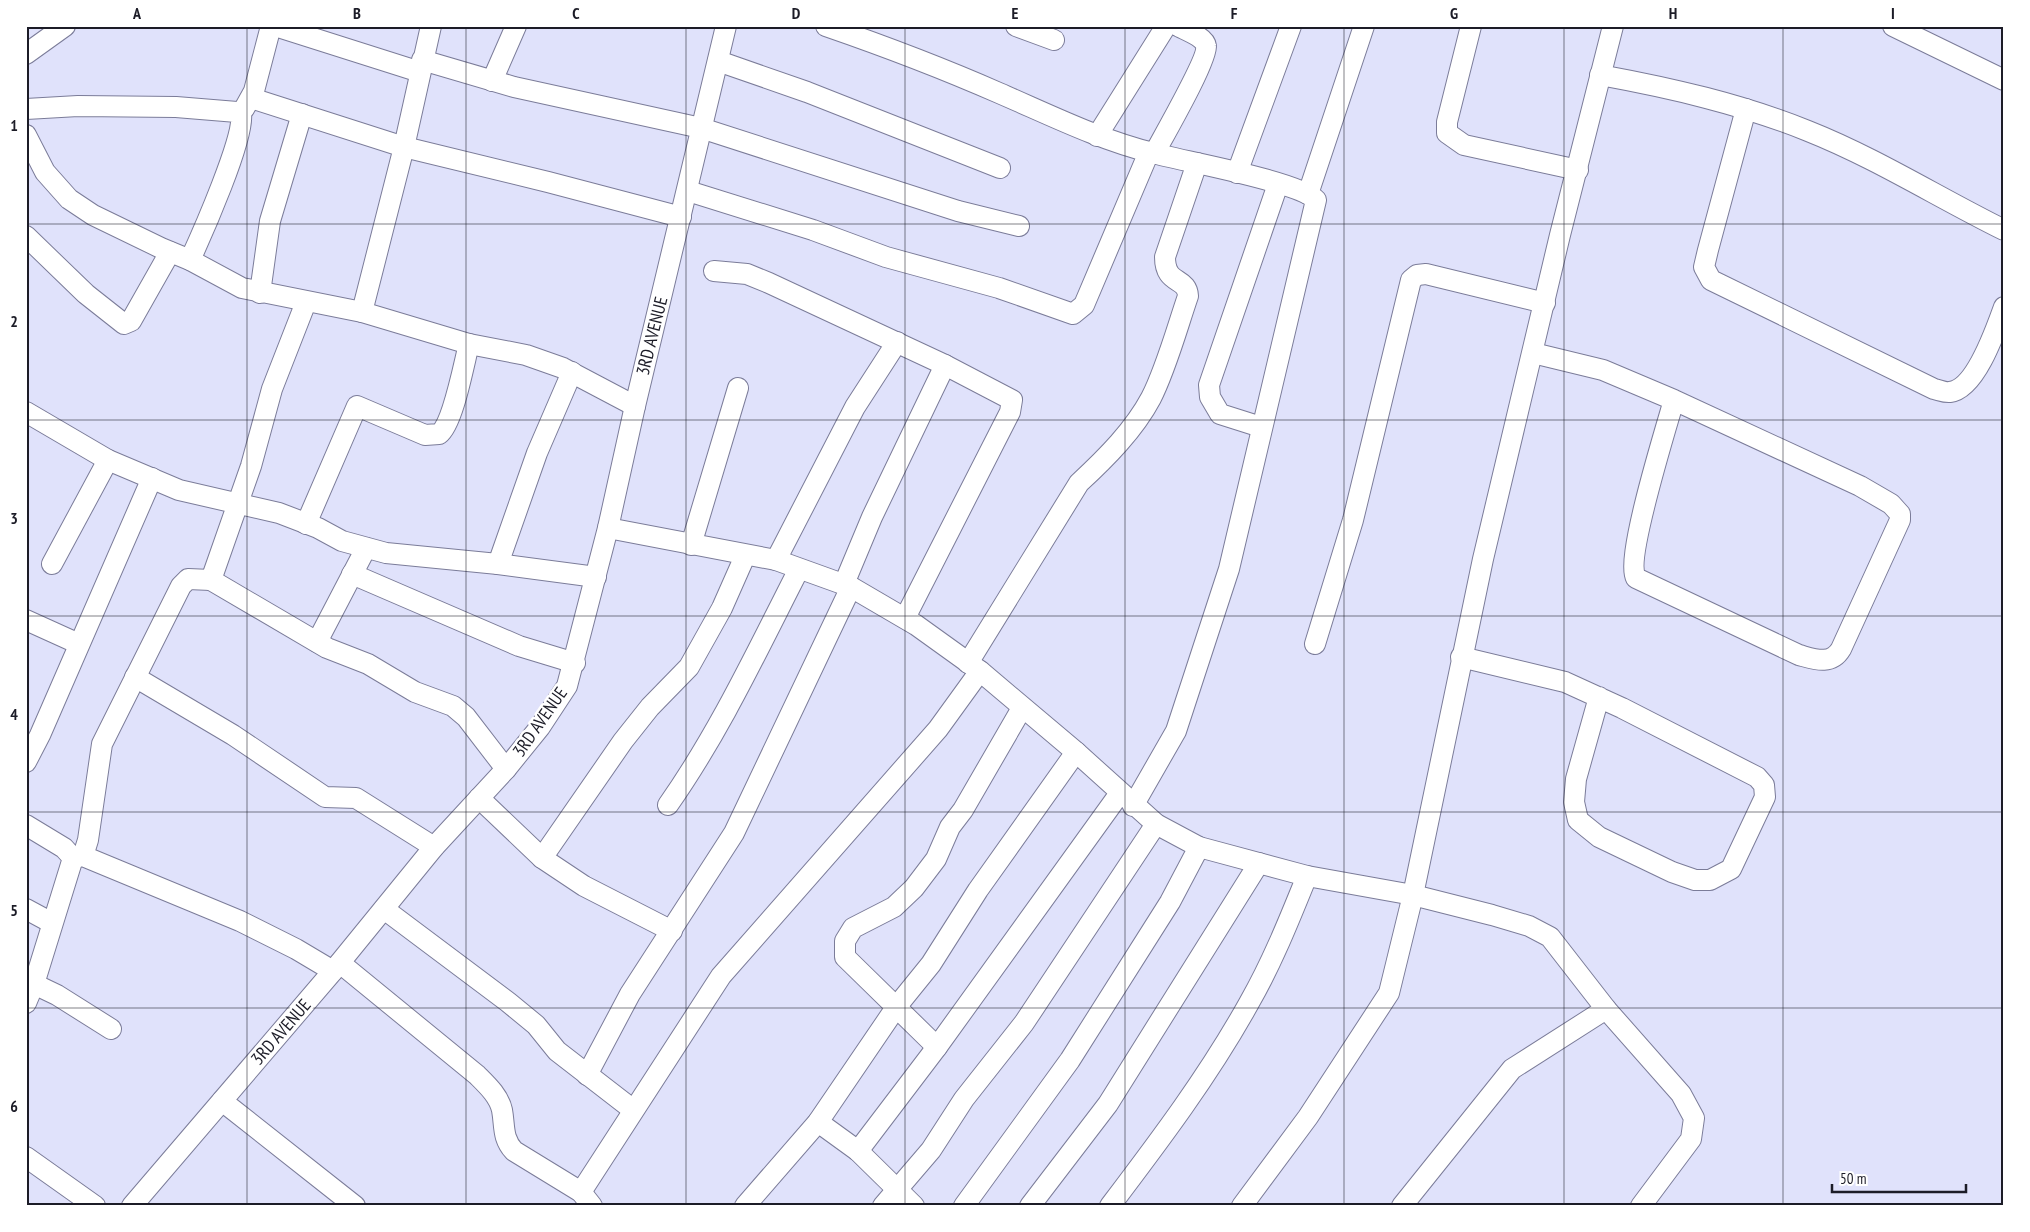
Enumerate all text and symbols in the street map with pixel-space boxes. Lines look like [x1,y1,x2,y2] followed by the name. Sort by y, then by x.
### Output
[132,3,142,23] text: A
[353,3,361,23] text: B
[572,3,580,23] text: C
[792,3,801,23] text: D
[1012,3,1019,23] text: E
[1231,3,1238,23] text: F
[1450,3,1458,23] text: G
[1669,3,1677,23] text: H
[1891,3,1895,23] text: I
[10,115,18,135] text: 1
[631,294,672,378] street label: 3RD AVENUE
[10,311,18,331] text: 2
[10,508,18,528] text: 3
[507,682,572,761] street label: 3RD AVENUE
[10,704,18,724] text: 4
[10,900,18,920] text: 5
[246,994,316,1069] street label: 3RD AVENUE
[10,1096,18,1116] text: 6
[1832,1162,1966,1194] scale bar
[1840,1169,1866,1188] text: 50 m

